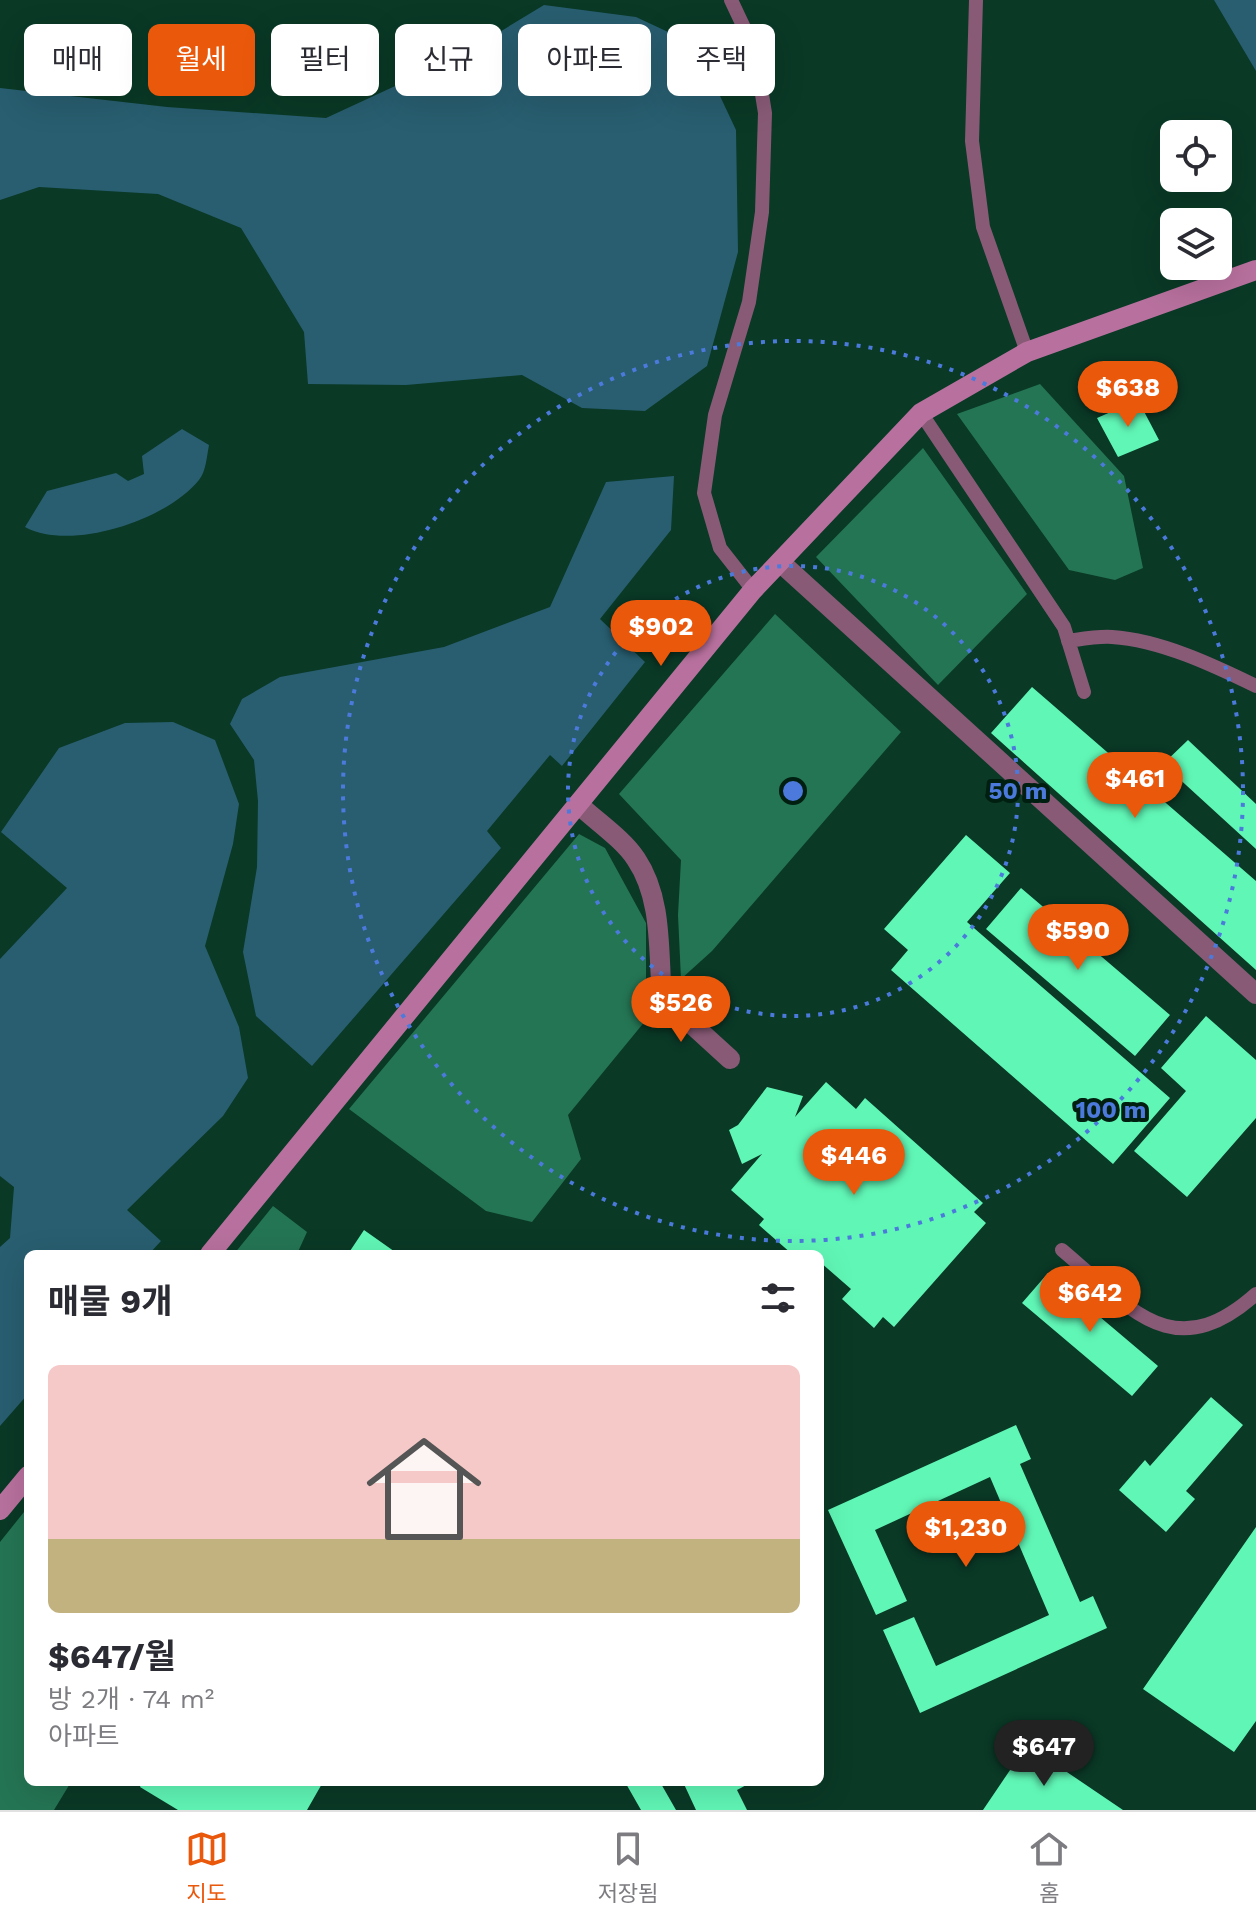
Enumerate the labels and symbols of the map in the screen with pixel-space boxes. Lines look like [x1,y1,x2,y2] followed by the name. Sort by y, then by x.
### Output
[1081,361,1175,429] pin: $638
[614,600,708,668] pin: $902
[1088,752,1182,820] pin: $461
[779,777,807,805] centre of rings
[989,777,1047,805] text: 50 m
[1031,904,1125,972] pin: $590
[634,976,728,1044] pin: $526
[1076,1096,1146,1124] text: 100 m
[807,1129,901,1197] pin: $446
[1043,1266,1137,1334] pin: $642
[901,1501,1031,1569] pin: $1,230
[997,1720,1091,1788] pin: $647

